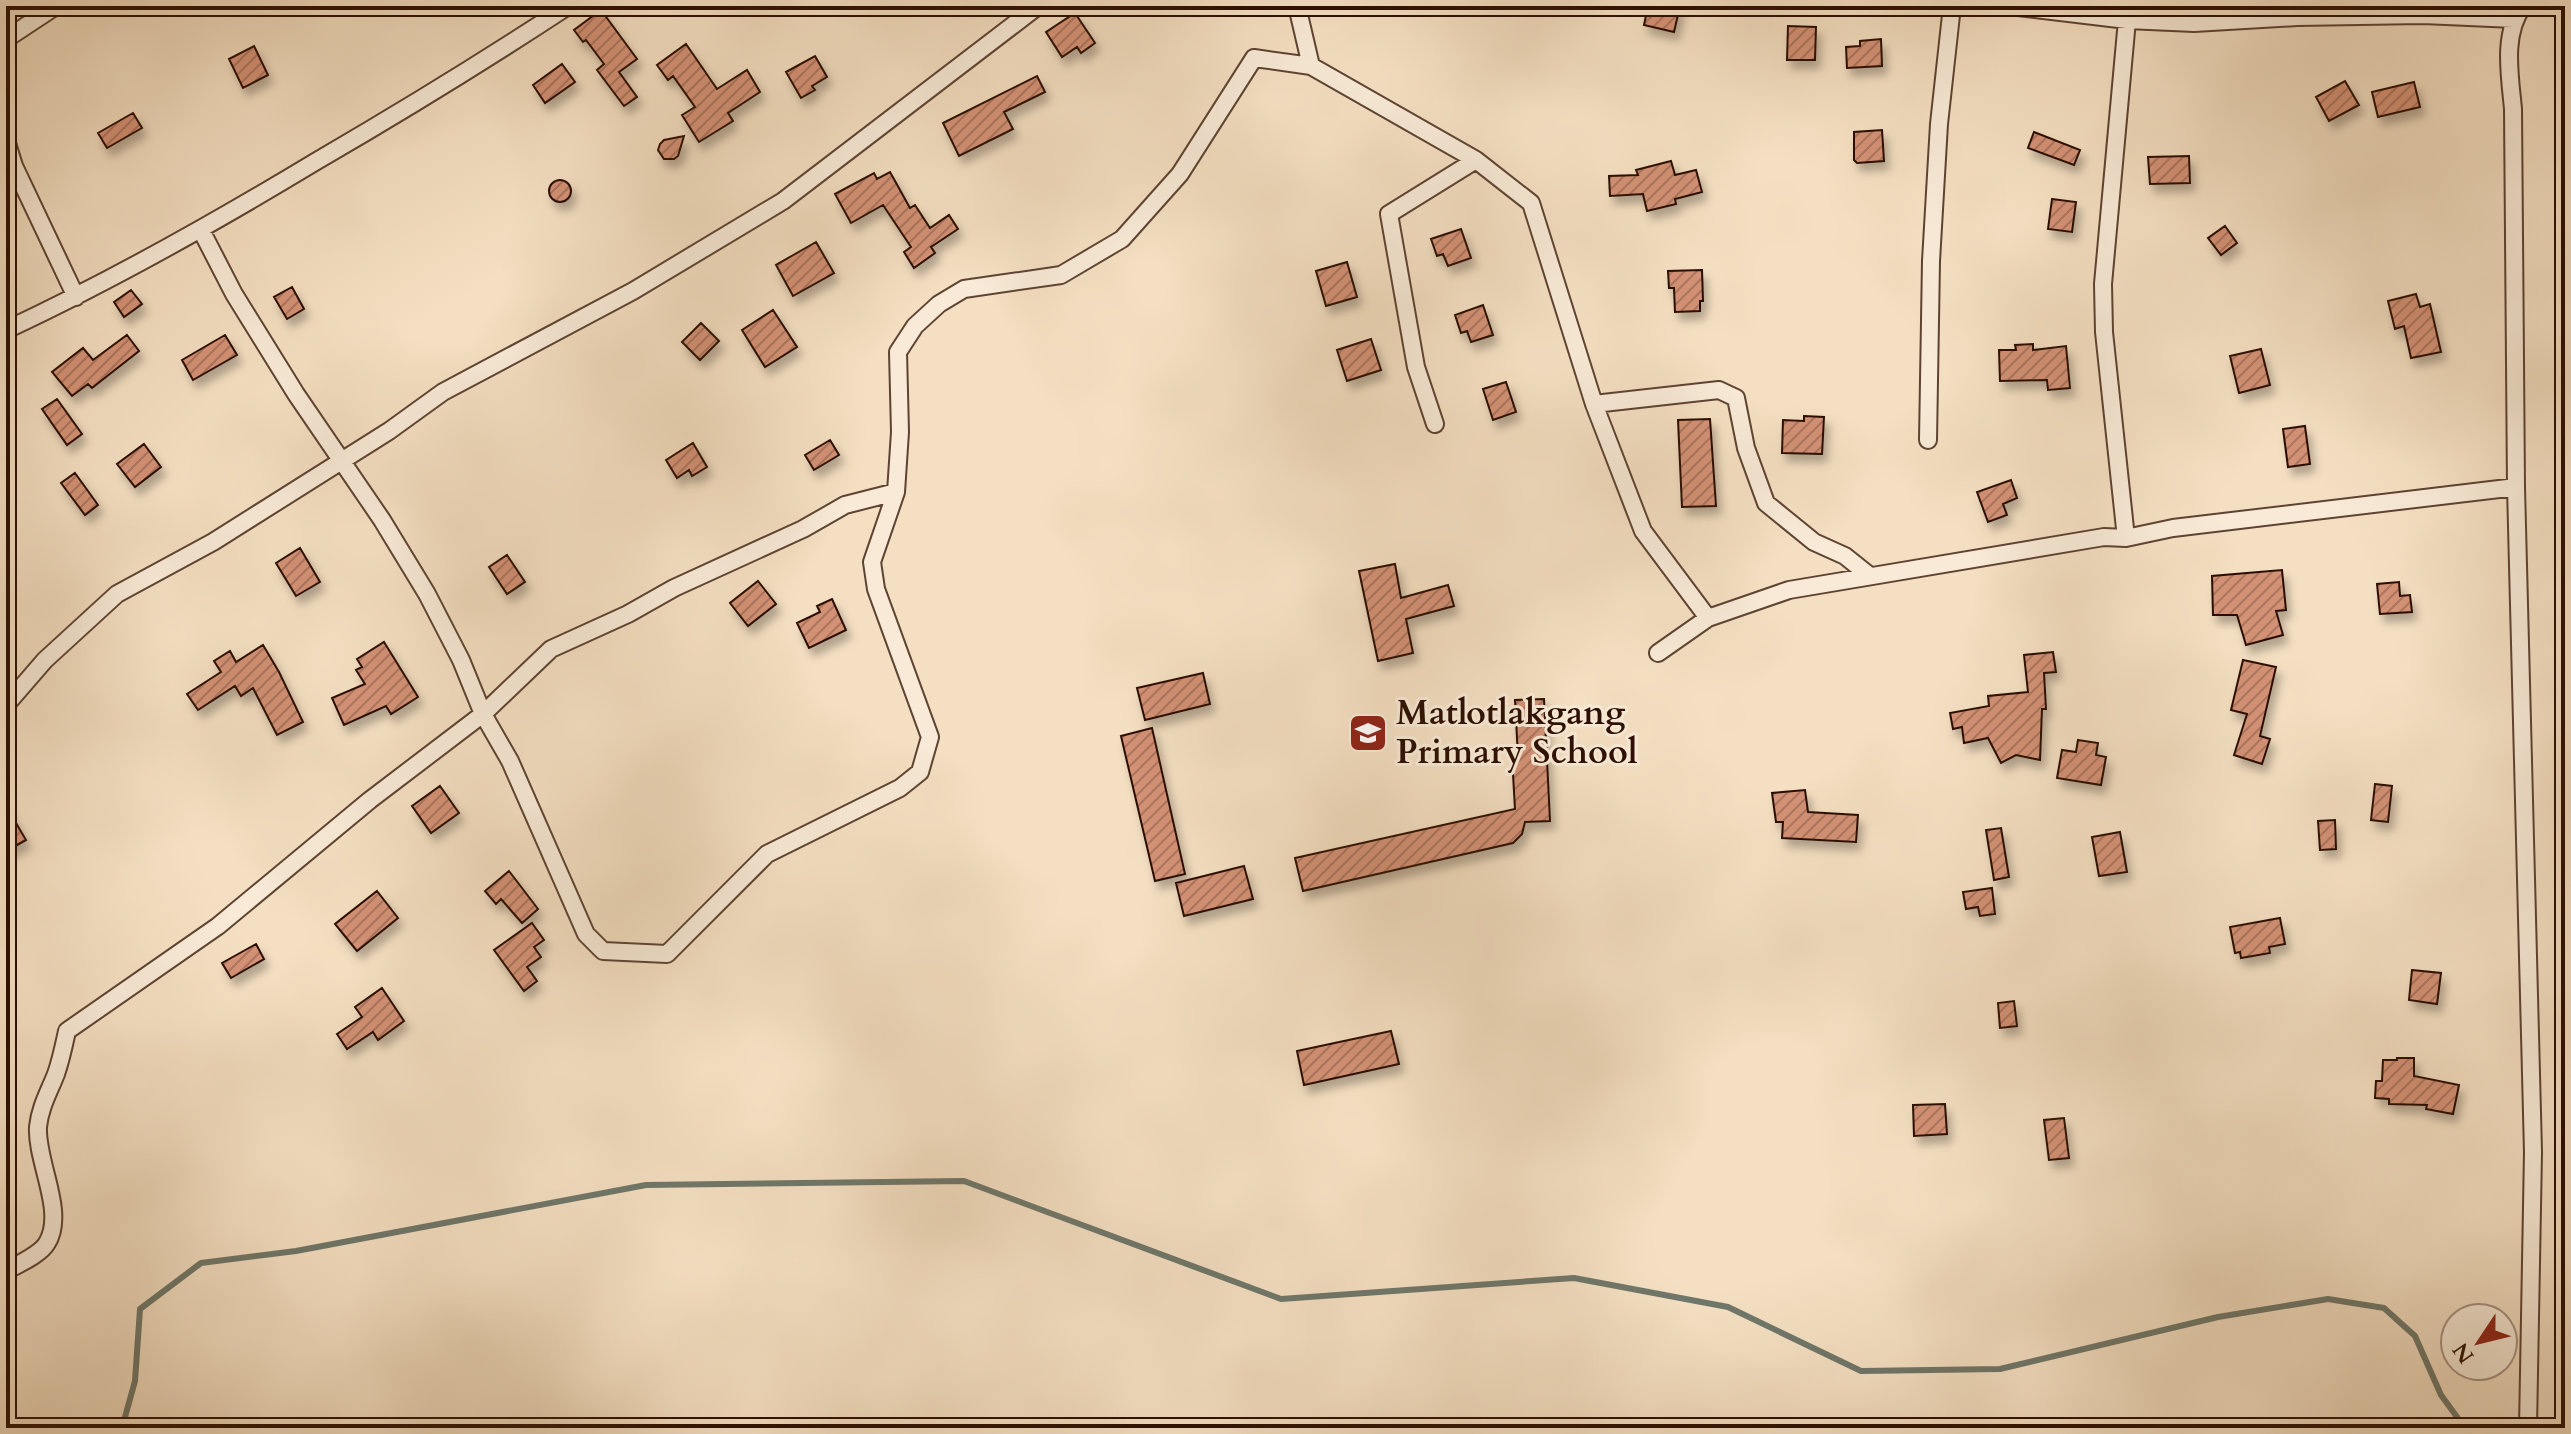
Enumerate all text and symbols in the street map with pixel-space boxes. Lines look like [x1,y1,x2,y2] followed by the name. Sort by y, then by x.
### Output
[1396,690,1638,775] place label: Matlotlakgang Primary School
[1347,712,1389,754] school or university icon: Matlotlakgang Primary School
[2439,1302,2519,1382] north arrow
[2446,1336,2481,1369] text: N

